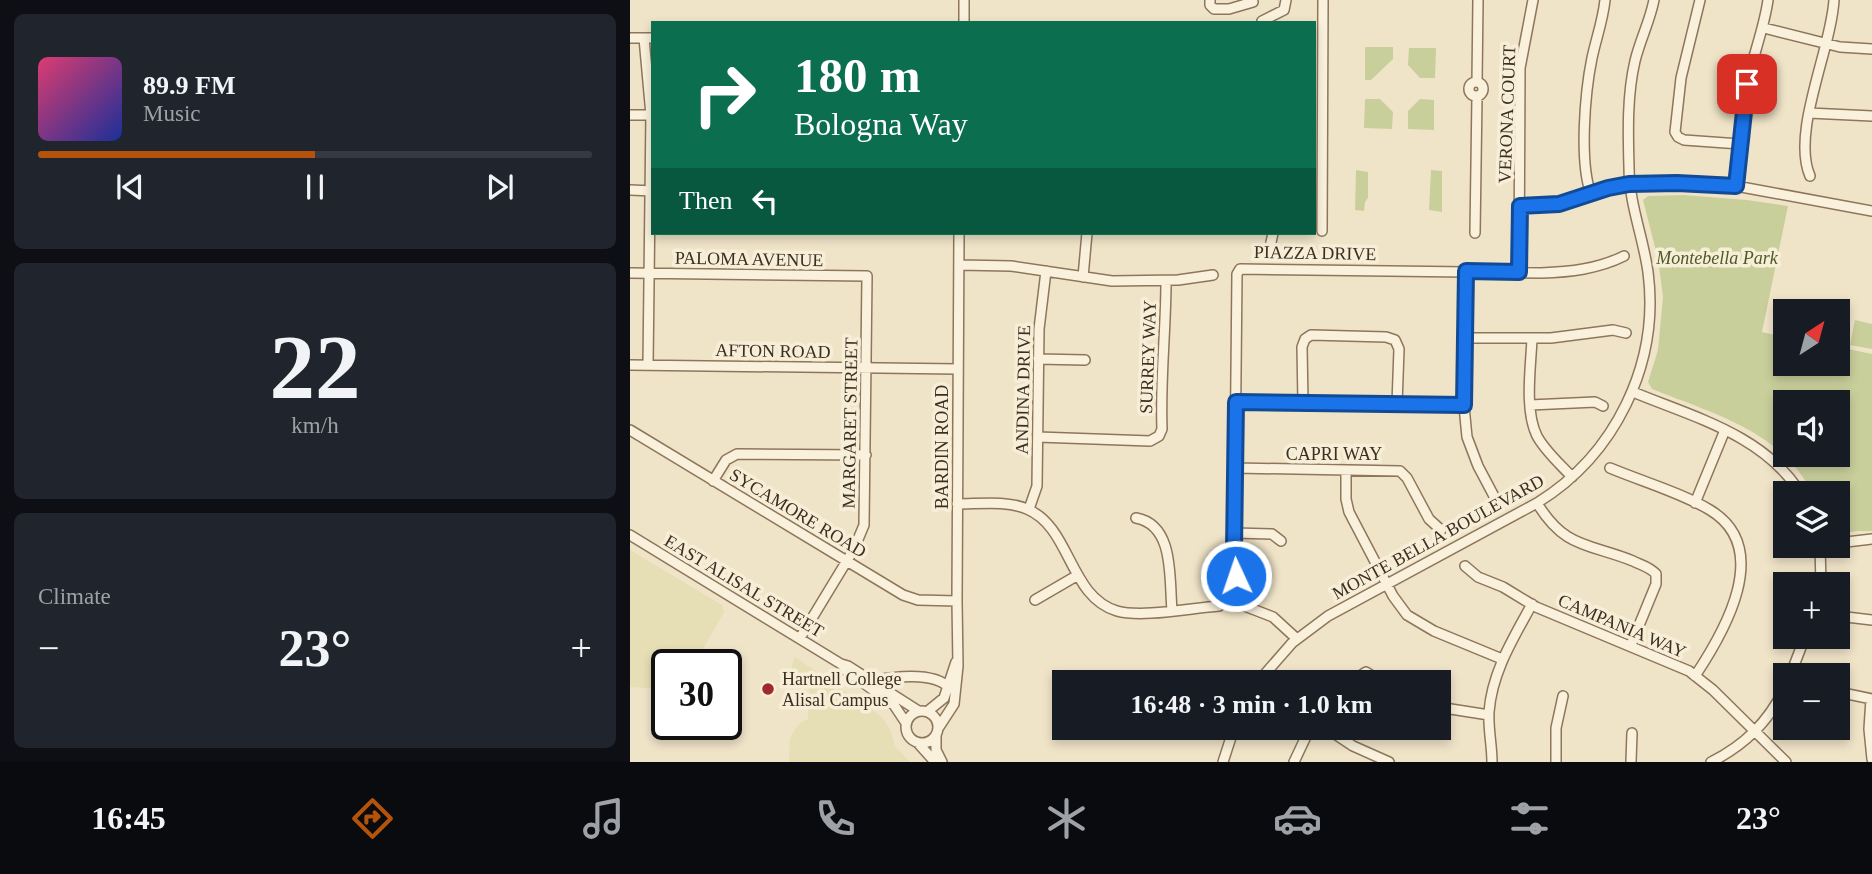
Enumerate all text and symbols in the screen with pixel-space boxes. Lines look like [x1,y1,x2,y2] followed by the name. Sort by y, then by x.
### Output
[1495,44,1519,184] street label: VERONA COURT
[794,48,921,103] text: 180 m
[679,49,770,140] icon: right
[1717,54,1777,114] pin
[1728,65,1766,103] icon: arrive
[143,71,235,100] text: 89.9 FM
[143,101,201,126] text: Music
[794,106,968,142] text: Bologna Way
[111,168,149,206] icon: previous
[296,168,334,206] icon: pause
[481,168,519,206] icon: next
[746,182,784,220] icon: left
[679,186,732,215] text: Then
[1254,242,1376,264] street label: PIAZZA DRIVE
[675,248,823,270] street label: PALOMA AVENUE
[1655,248,1779,268] park label: Montebella Park
[1773,299,1850,376] north arrow
[1773,299,1850,740] map controls
[1136,300,1160,414] street label: SURREY WAY
[270,317,361,418] text: 22
[1012,325,1034,455] street label: ANDINA DRIVE
[839,337,861,509] street label: MARGARET STREET
[715,340,831,362] street label: AFTON ROAD
[932,385,952,509] street label: BARDIN ROAD
[1773,390,1850,467] button: sound
[291,413,339,438] text: km/h
[1286,444,1382,464] street label: CAPRI WAY
[726,464,870,562] street label: SYCAMORE ROAD
[1329,470,1547,604] street label: MONTE BELLA BOULEVARD
[1773,481,1850,558] button: layers
[661,531,827,641] street label: EAST ALISAL STREET
[1199,539,1273,613] position arrow
[1773,572,1850,649] button: +
[38,584,111,609] text: Climate
[1555,590,1689,662] street label: CAMPANIA WAY
[279,620,351,677] text: 23°
[38,627,59,669] text: −
[571,627,592,669] text: +
[651,649,742,740] speed limit sign: 30
[1773,663,1850,740] button: −
[782,669,901,710] place label: Hartnell College Alisal Campus
[760,681,776,697] marker: Hartnell College Alisal Campus
[1131,690,1372,719] text: 16:48 · 3 min · 1.0 km
[348,794,397,843] icon: directions
[579,794,628,843] icon: music
[811,794,860,843] icon: phone
[1042,794,1091,843] icon: climate
[1273,794,1322,843] icon: car
[1505,794,1554,843] icon: filters
[91,800,166,836] text: 16:45
[1736,800,1781,836] text: 23°

